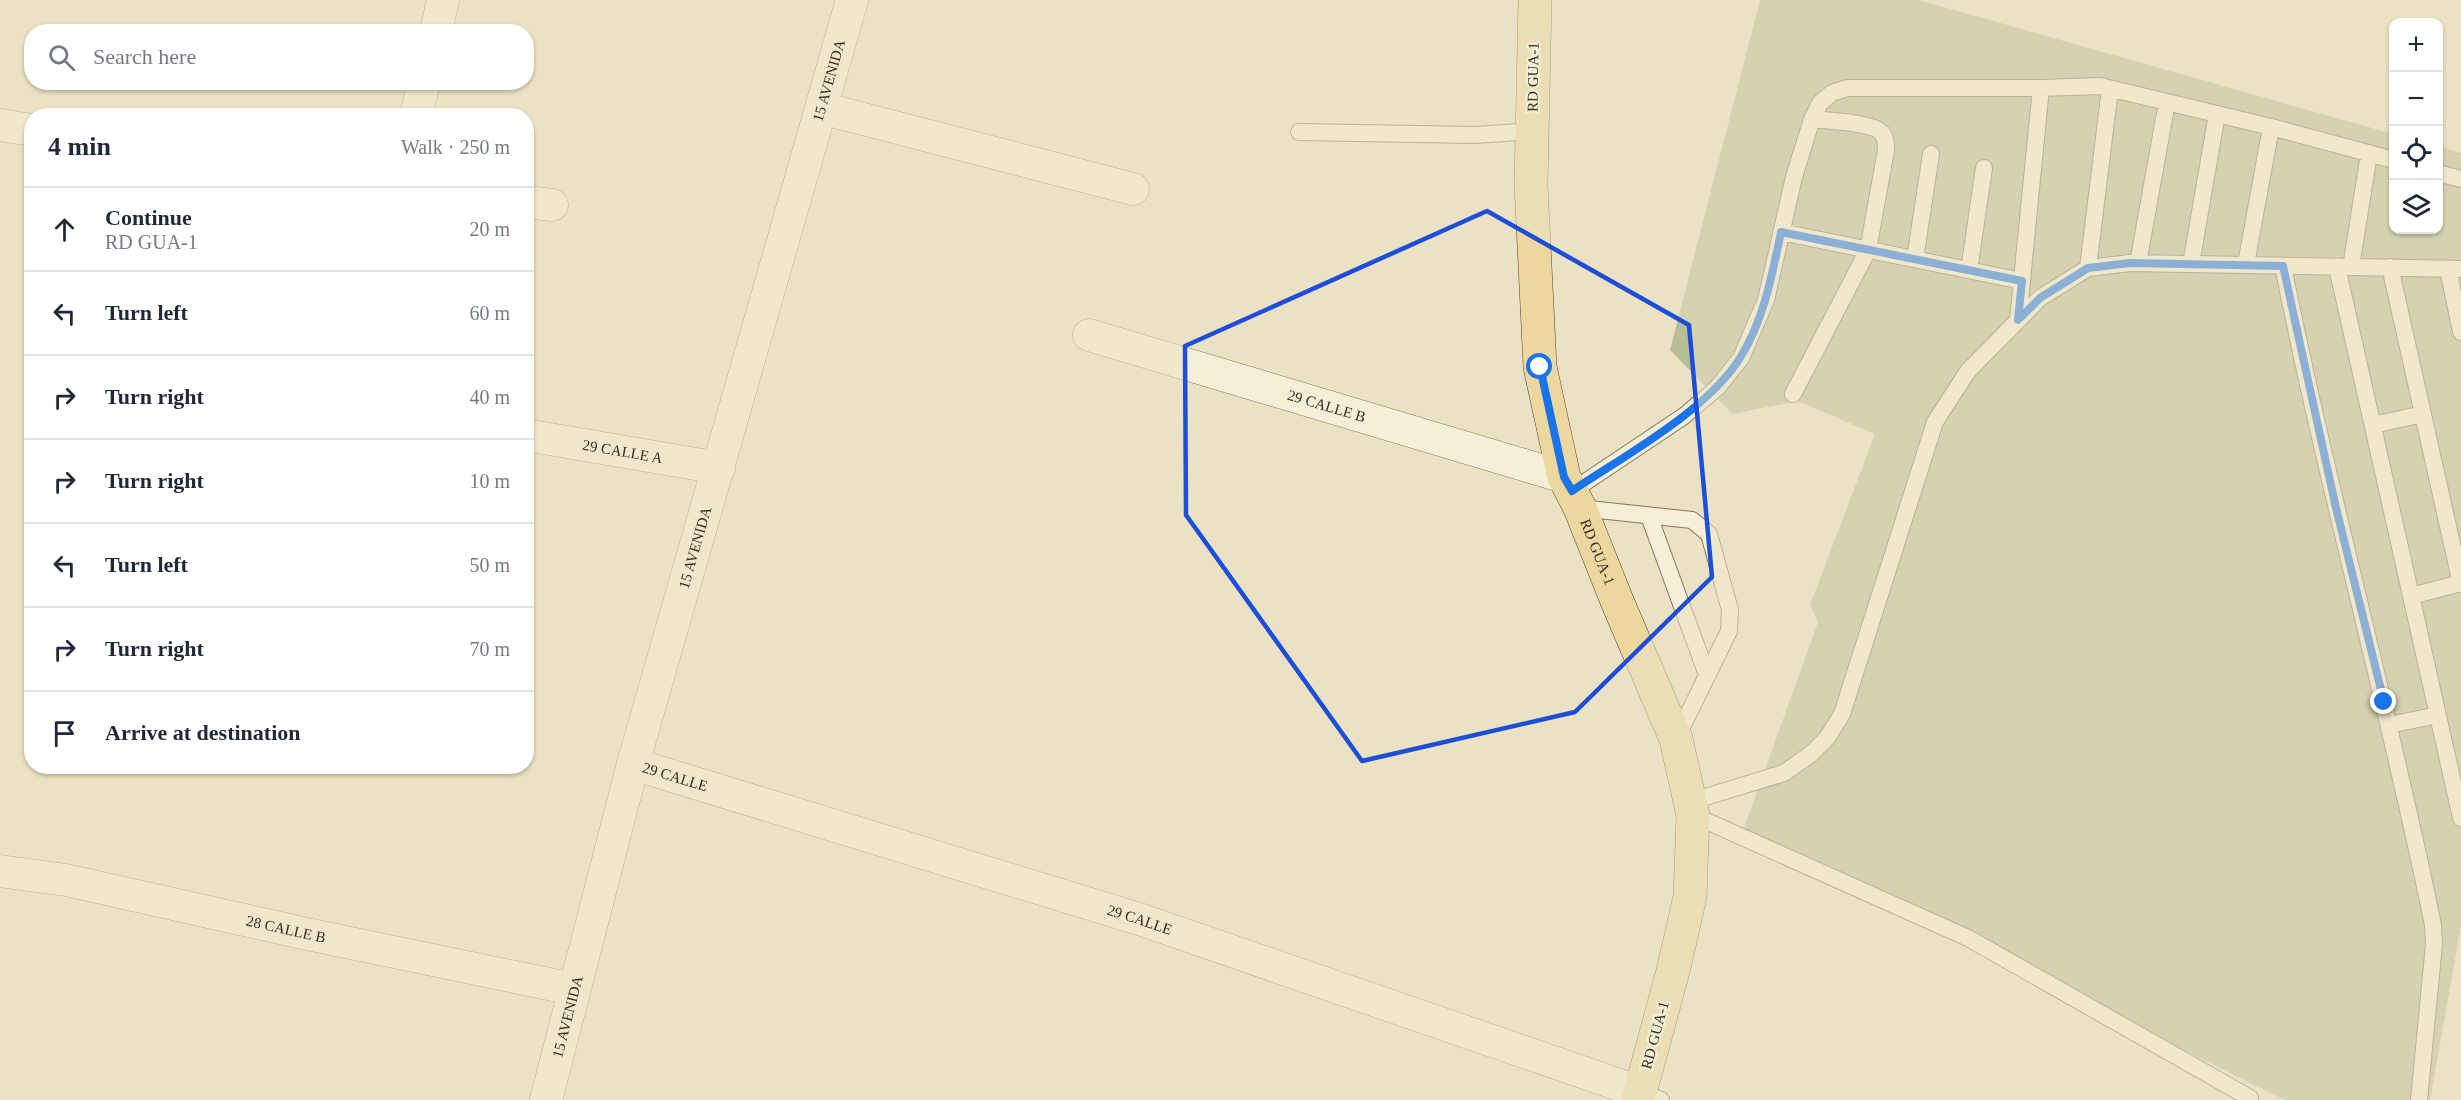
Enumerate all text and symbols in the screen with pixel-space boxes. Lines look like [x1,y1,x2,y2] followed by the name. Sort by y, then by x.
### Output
[2389,18,2443,234] map controls
[2389,18,2443,72] button: +
[24,24,534,90] search box
[810,38,848,123] street label: 15 AVENIDA
[45,41,78,74] icon: search
[1524,42,1542,112] street label: RD GUA-1
[93,44,196,69] text: Search here
[2389,72,2443,126] button: −
[2389,126,2443,180] button: locate
[48,132,111,161] text: 4 min
[401,136,510,158] text: Walk · 250 m
[2389,180,2443,234] button: layers
[105,205,192,230] text: Continue
[48,213,81,246] icon: ahead
[469,218,510,240] text: 20 m
[105,231,198,253] text: RD GUA-1
[48,297,81,330] icon: left
[105,300,188,325] text: Turn left
[469,302,510,324] text: 60 m
[1526,353,1552,379] route start
[48,381,81,414] icon: right
[105,384,204,409] text: Turn right
[469,386,510,408] text: 40 m
[1286,387,1368,425] street label: 29 CALLE B
[581,437,664,466] street label: 29 CALLE A
[48,465,81,498] icon: right
[105,468,204,493] text: Turn right
[469,470,510,492] text: 10 m
[676,505,714,591] street label: 15 AVENIDA
[1577,517,1618,587] street label: RD GUA-1
[48,549,81,582] icon: left
[105,552,188,577] text: Turn left
[469,554,510,576] text: 50 m
[48,633,81,666] icon: right
[105,636,204,661] text: Turn right
[469,638,510,660] text: 70 m
[2370,688,2396,714] route end
[48,717,81,750] icon: arrive
[105,720,301,745] text: Arrive at destination
[641,759,710,794] street label: 29 CALLE
[1105,902,1174,938] street label: 29 CALLE
[245,913,327,946] street label: 28 CALLE B
[549,974,586,1060] street label: 15 AVENIDA
[1638,999,1672,1071] street label: RD GUA-1

